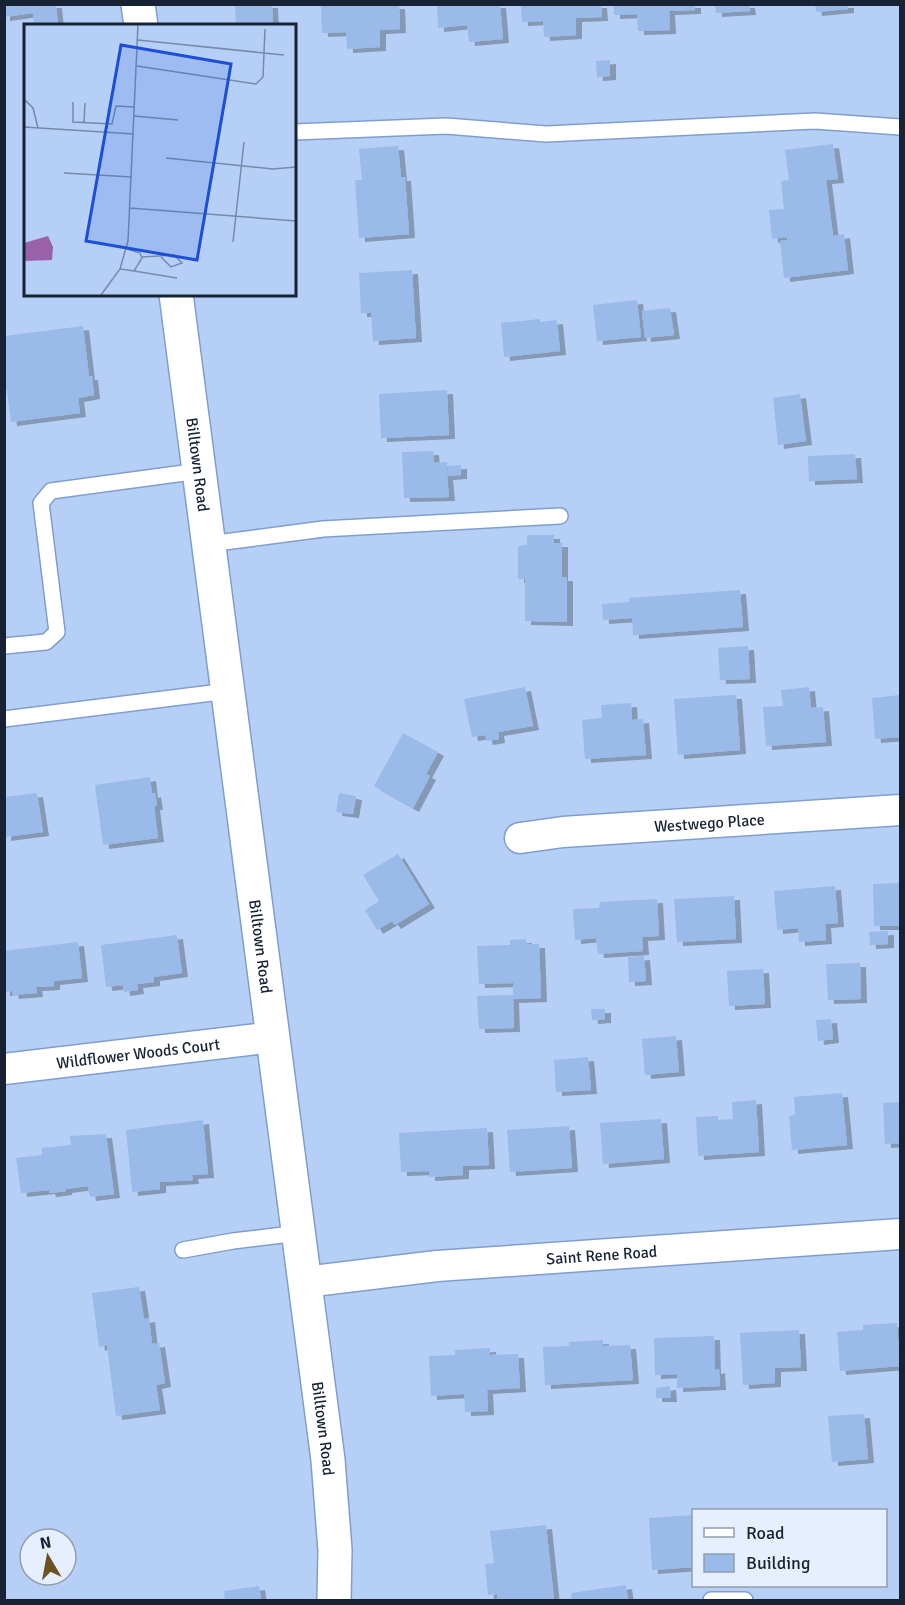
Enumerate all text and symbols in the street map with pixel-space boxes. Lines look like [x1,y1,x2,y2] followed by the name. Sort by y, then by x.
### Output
[24,24,296,296] inset map
[181,416,213,513] street label: Billtown Road
[653,810,765,837] street label: Westwego Place
[244,898,276,995] street label: Billtown Road
[55,1034,222,1074] street label: Wildflower Woods Court
[546,1242,658,1269] street label: Saint Rene Road
[307,1380,338,1476] street label: Billtown Road
[692,1509,887,1587] legend
[746,1522,785,1544] text: Road
[18,1527,78,1587] north arrow
[38,1532,53,1554] text: N
[746,1552,810,1574] text: Building

